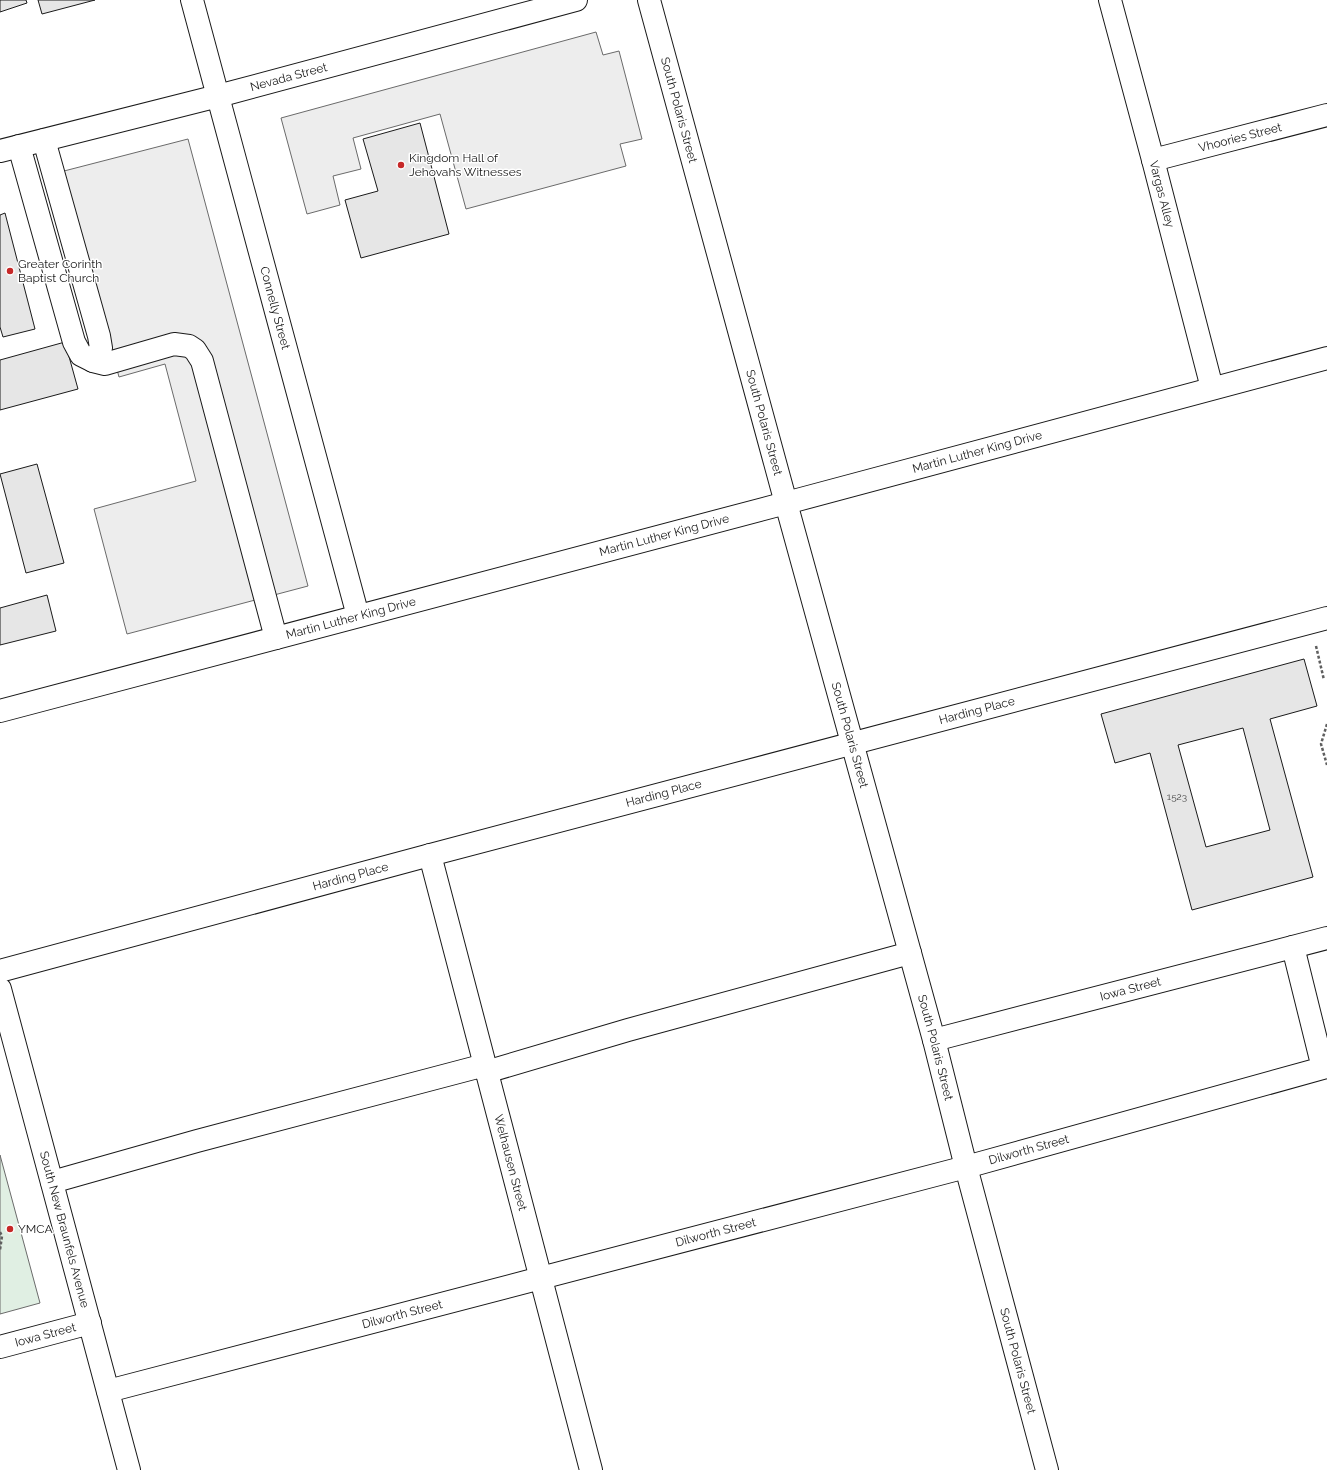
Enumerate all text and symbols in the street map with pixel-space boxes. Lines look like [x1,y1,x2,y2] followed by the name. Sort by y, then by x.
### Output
[658,56,700,164] street label: South Polaris Street
[249,60,329,94] street label: Nevada Street
[1197,120,1283,155] street label: Vhoories Street
[409,151,522,179] place label: Kingdom Hall of Jehovahs Witnesses
[1146,159,1177,230] street label: Vargas Alley
[396,160,406,170] marker: Kingdom Hall of Jehovahs Witnesses
[18,257,102,285] place label: Greater Corinth Baptist Church
[257,265,293,351] street label: Connelly Street
[5,266,15,276] marker: Greater Corinth Baptist Church
[743,368,785,477] street label: South Polaris Street
[911,428,1044,476] street label: Martin Luther King Drive
[598,511,731,559] street label: Martin Luther King Drive
[285,594,417,642] street label: Martin Luther King Drive
[829,681,871,789] street label: South Polaris Street
[937,694,1016,727] street label: Harding Place
[624,777,703,810] street label: Harding Place
[1167,791,1187,802] house number: 1523
[311,860,390,893] street label: Harding Place
[1099,974,1162,1004] street label: Iowa Street
[915,993,956,1102] street label: South Polaris Street
[491,1113,530,1212] street label: Welhausen Street
[987,1132,1071,1167] street label: Dilworth Street
[37,1150,92,1309] street label: South New Braunfels Avenue
[674,1215,757,1250] street label: Dilworth Street
[18,1222,53,1236] place label: YMCA
[5,1224,15,1234] marker: YMCA
[360,1297,444,1331] street label: Dilworth Street
[997,1306,1039,1415] street label: South Polaris Street
[13,1320,77,1350] street label: Iowa Street

